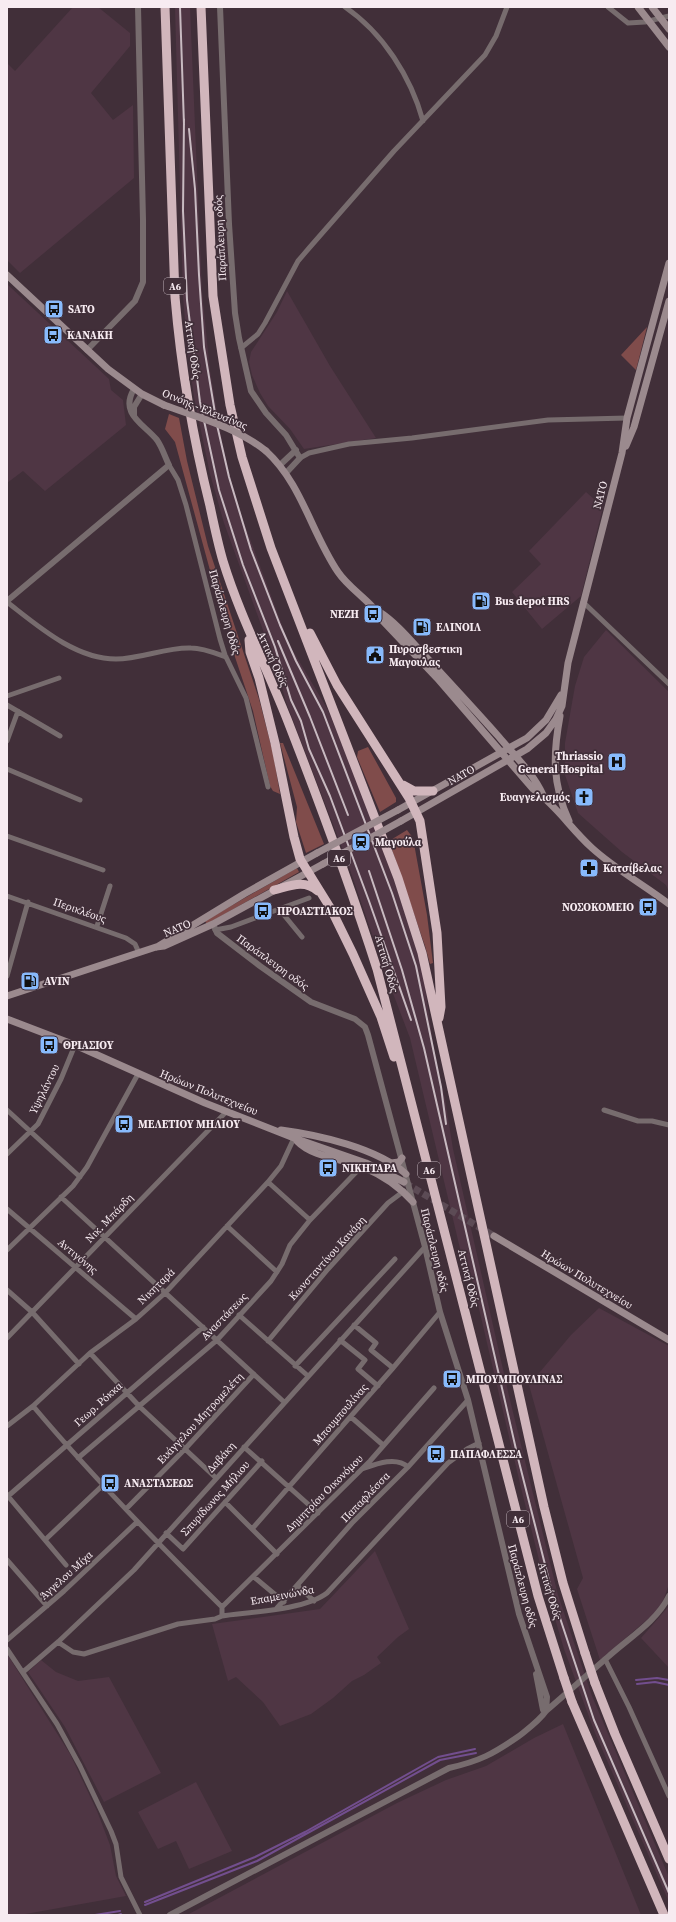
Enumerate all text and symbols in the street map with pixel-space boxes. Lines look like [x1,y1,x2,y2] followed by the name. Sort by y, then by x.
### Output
[211,195,230,281] street label: Παράπλευρη οδός
[164,278,186,294] road number: Α6
[43,298,65,320] bus stop icon: SATO
[68,302,95,317] place label: SATO
[181,320,204,381] street label: Αττική Οδός
[42,324,64,346] bus stop icon: ΚΑΝΑΚΗ
[67,328,114,343] place label: ΚΑΝΑΚΗ
[160,385,250,433] street label: Οινόης - Ελευσίνας
[590,479,611,511] street label: ΝΑΤΟ
[205,568,244,657] street label: Παράπλευρη Οδός
[470,590,492,612] fuel station icon: Bus depot HRS
[495,594,569,609] place label: Bus depot HRS
[362,603,384,625] bus stop icon: ΝΕΖΗ
[330,607,360,622] place label: ΝΕΖΗ
[411,616,433,638] fuel station icon: ΕΛΙΝΟΙΛ
[436,620,482,635] place label: ΕΛΙΝΟΙΛ
[254,629,291,689] street label: Αττική Οδός
[389,642,462,670] place label: Πυροσβεστικη Μαγουλας
[364,644,386,666] public building icon: Πυροσβεστικη Μαγουλας
[518,749,603,777] place label: Thriassio General Hospital
[606,751,628,773] hospital icon: Thriassio General Hospital
[445,762,478,789] street label: ΝΑΤΟ
[573,786,595,808] church icon: Ευαγγελισμός
[500,790,570,805] place label: Ευαγγελισμός
[350,831,372,853] station icon: Μαγούλα
[375,835,422,850] place label: Μαγούλα
[328,850,350,866] road number: Α6
[578,857,600,879] pharmacy icon: Κατσίβελας
[603,861,662,876] place label: Κατσίβελας
[51,894,108,927] street label: Περικλέους
[637,896,659,918] bus stop icon: ΝΟΣΟΚΟΜΕΙΟ
[252,900,274,922] bus stop icon: ΠΡΟΑΣΤΙΑΚΟΣ
[562,900,634,915] place label: ΝΟΣΟΚΟΜΕΙΟ
[277,904,353,919] place label: ΠΡΟΑΣΤΙΑΚΟΣ
[161,916,193,941] street label: ΝΑΤΟ
[233,931,312,994] street label: Παράπλευρη οδός
[371,934,402,995] street label: Αττική Οδός
[19,970,41,992] fuel station icon: AVIN
[44,974,70,989] place label: AVIN
[38,1034,60,1056] bus stop icon: ΘΡΙΑΣΙΟΥ
[63,1038,114,1053] place label: ΘΡΙΑΣΙΟΥ
[26,1061,63,1117] street label: Υψηλάντου
[158,1066,260,1119] street label: Ηρώων Πολυτεχνείου
[113,1113,135,1135] bus stop icon: ΜΕΛΕΤΙΟΥ ΜΗΛΙΟΥ
[138,1117,240,1132] place label: ΜΕΛΕΤΙΟΥ ΜΗΛΙΟΥ
[317,1157,339,1179] bus stop icon: ΝΙΚΗΤΑΡΑ
[342,1161,398,1176] place label: ΝΙΚΗΤΑΡΑ
[418,1162,440,1178] road number: Α6
[82,1190,137,1246] street label: Νικ. Μπάρδη
[417,1206,452,1294] street label: Παράπλευρη οδός
[285,1213,369,1304] street label: Κωνσταντίνου Κανάρη
[54,1235,101,1278] street label: Αντιγόνης
[538,1246,636,1313] street label: Ηρώων Πολυτεχνείου
[454,1248,483,1309] street label: Αττική Οδός
[134,1265,178,1308] street label: Νικηταρά
[198,1289,251,1343] street label: Αναστάσεως
[441,1368,463,1390] bus stop icon: ΜΠΟΥΜΠΟΥΛΙΝΑΣ
[154,1369,247,1467] street label: Ευάγγελου Μητρομελέτη
[466,1372,562,1387] place label: ΜΠΟΥΜΠΟΥΛΙΝΑΣ
[71,1379,126,1430] street label: Γεωρ. Ρόκκα
[309,1380,371,1448] street label: Μπουμπουλίνας
[204,1439,239,1476] street label: Δαβάκη
[425,1443,447,1465] bus stop icon: ΠΑΠΑΦΛΕΣΣΑ
[450,1447,523,1462] place label: ΠΑΠΑΦΛΕΣΣΑ
[282,1451,367,1535] street label: Δημητρίου Οικονόμου
[178,1457,253,1539] street label: Σπυρίδωνος Μήλιου
[337,1469,393,1526] street label: Παπαφλέσσα
[99,1472,121,1494] bus stop icon: ΑΝΑΣΤΑΣΕΩΣ
[124,1476,193,1491] place label: ΑΝΑΣΤΑΣΕΩΣ
[507,1511,529,1527] road number: Α6
[504,1543,541,1630] street label: Παράπλευρη οδός
[37,1548,96,1603] street label: Άγγελου Μίχα
[534,1561,565,1622] street label: Αττική Οδός
[249,1582,315,1609] street label: Επαμεινώνδα

